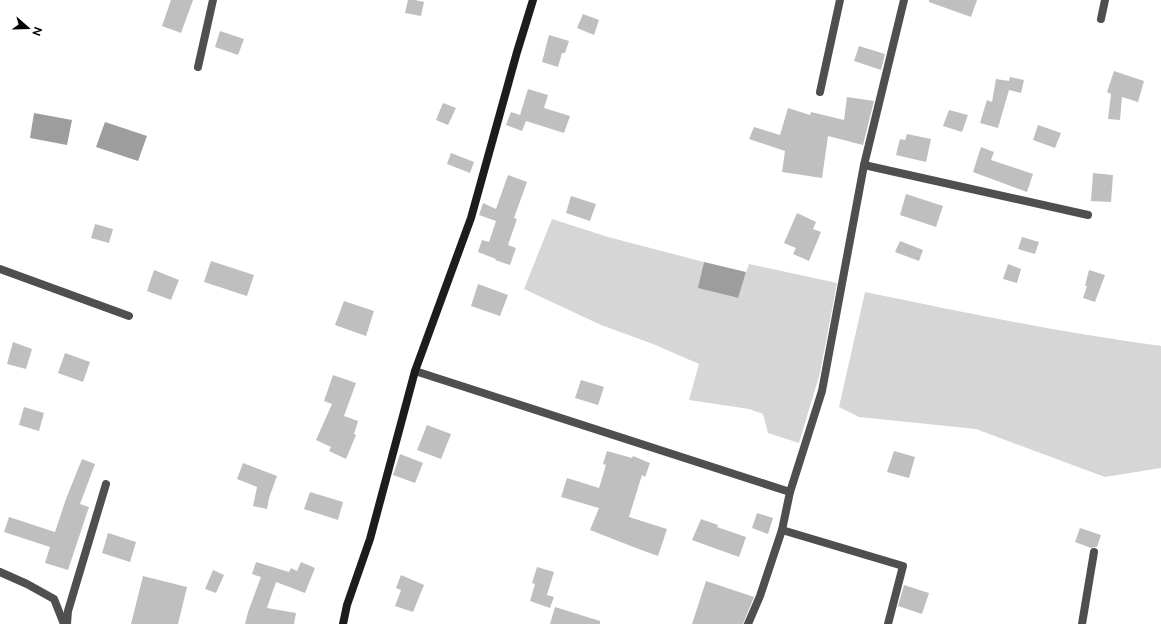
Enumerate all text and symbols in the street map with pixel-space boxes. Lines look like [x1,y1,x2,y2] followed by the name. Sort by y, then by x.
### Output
[8,8,48,48] north arrow
[30,25,45,38] text: N

